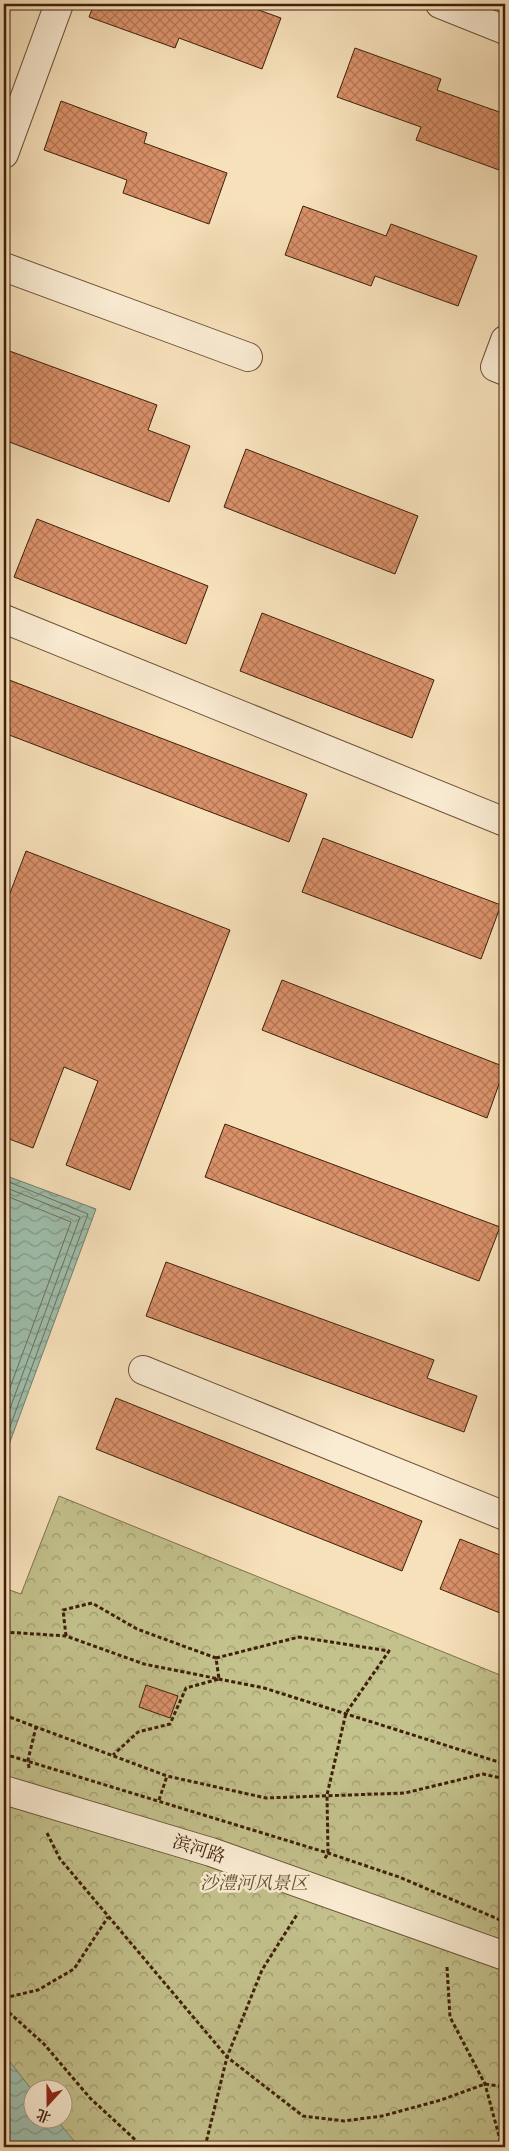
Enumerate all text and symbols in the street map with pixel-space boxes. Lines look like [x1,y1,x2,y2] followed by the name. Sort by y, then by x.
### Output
[169,1829,228,1870] street label: 滨河路
[200,1871,310,1896] park label: 沙澧河风景区
[22,2078,72,2128] north arrow
[34,2104,53,2127] text: 北

